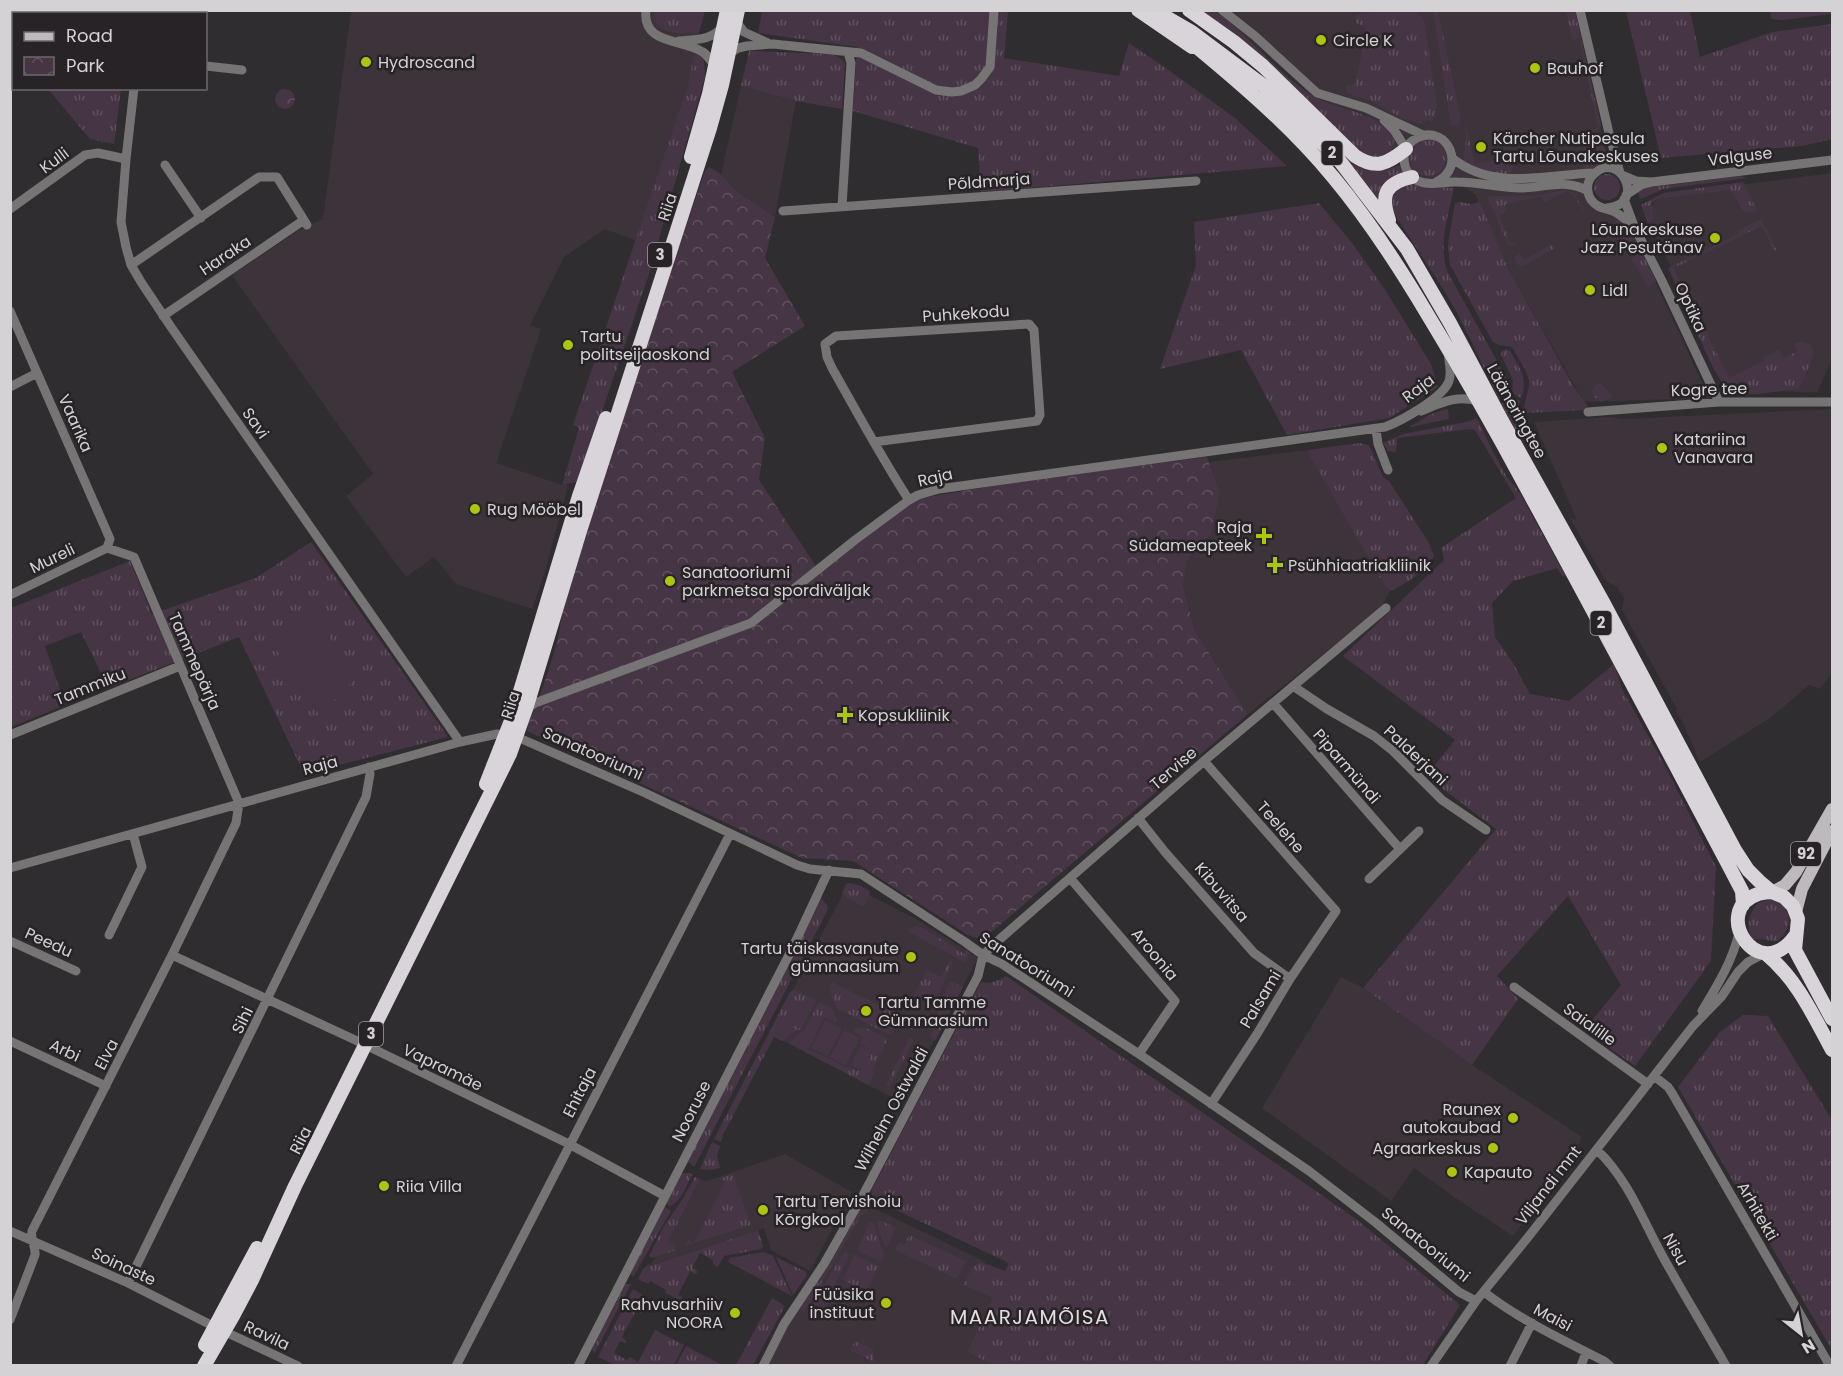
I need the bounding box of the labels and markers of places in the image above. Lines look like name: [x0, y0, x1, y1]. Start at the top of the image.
place label: Circle K: [1333, 29, 1393, 52]
marker: Circle K: [1314, 33, 1328, 47]
place label: Hydroscand: [378, 51, 475, 74]
marker: Hydroscand: [359, 55, 373, 69]
place label: Bauhof: [1547, 57, 1604, 80]
marker: Bauhof: [1528, 61, 1542, 75]
place label: Kärcher Nutipesula Tartu Lõunakeskuses: [1493, 127, 1659, 168]
marker: Kärcher Nutipesula Tartu Lõunakeskuses: [1474, 140, 1488, 154]
place label: Lõunakeskuse Jazz Pesutänav: [1580, 218, 1703, 259]
marker: Lõunakeskuse Jazz Pesutänav: [1708, 231, 1722, 245]
place label: Lidl: [1602, 279, 1628, 302]
marker: Lidl: [1583, 283, 1597, 297]
place label: Tartu politseijaoskond: [580, 325, 710, 366]
marker: Tartu politseijaoskond: [561, 338, 575, 352]
place label: Katariina Vanavara: [1674, 428, 1753, 469]
marker: Katariina Vanavara: [1655, 441, 1669, 455]
place label: Rug Mööbel: [487, 498, 581, 521]
marker: Rug Mööbel: [468, 502, 482, 516]
place label: Raja Südameapteek: [1129, 516, 1253, 557]
marker: Raja Südameapteek: [1257, 529, 1271, 543]
place label: Psühhiaatriakliinik: [1288, 554, 1432, 577]
marker: Psühhiaatriakliinik: [1266, 556, 1284, 574]
place label: Sanatooriumi parkmetsa spordiväljak: [682, 561, 871, 602]
marker: Sanatooriumi parkmetsa spordiväljak: [663, 574, 677, 588]
place label: Kopsukliinik: [858, 704, 950, 727]
marker: Kopsukliinik: [836, 706, 854, 724]
place label: Tartu täiskasvanute gümnaasium: [741, 937, 899, 978]
marker: Tartu täiskasvanute gümnaasium: [904, 950, 918, 964]
place label: Tartu Tamme Gümnaasium: [878, 991, 988, 1032]
marker: Tartu Tamme Gümnaasium: [859, 1004, 873, 1018]
place label: Raunex autokaubad: [1402, 1098, 1501, 1139]
marker: Raunex autokaubad: [1506, 1111, 1520, 1125]
place label: Agraarkeskus: [1372, 1137, 1481, 1160]
marker: Agraarkeskus: [1486, 1141, 1500, 1155]
place label: Kapauto: [1464, 1161, 1532, 1184]
marker: Kapauto: [1445, 1165, 1459, 1179]
place label: Riia Villa: [396, 1175, 462, 1198]
marker: Riia Villa: [377, 1179, 391, 1193]
place label: Tartu Tervishoiu Kõrgkool: [775, 1190, 901, 1231]
marker: Tartu Tervishoiu Kõrgkool: [756, 1203, 770, 1217]
place label: Füüsika instituut: [810, 1283, 874, 1324]
place label: Rahvusarhiiv NOORA: [621, 1293, 723, 1334]
marker: Füüsika instituut: [879, 1296, 893, 1310]
marker: Rahvusarhiiv NOORA: [728, 1306, 742, 1320]

